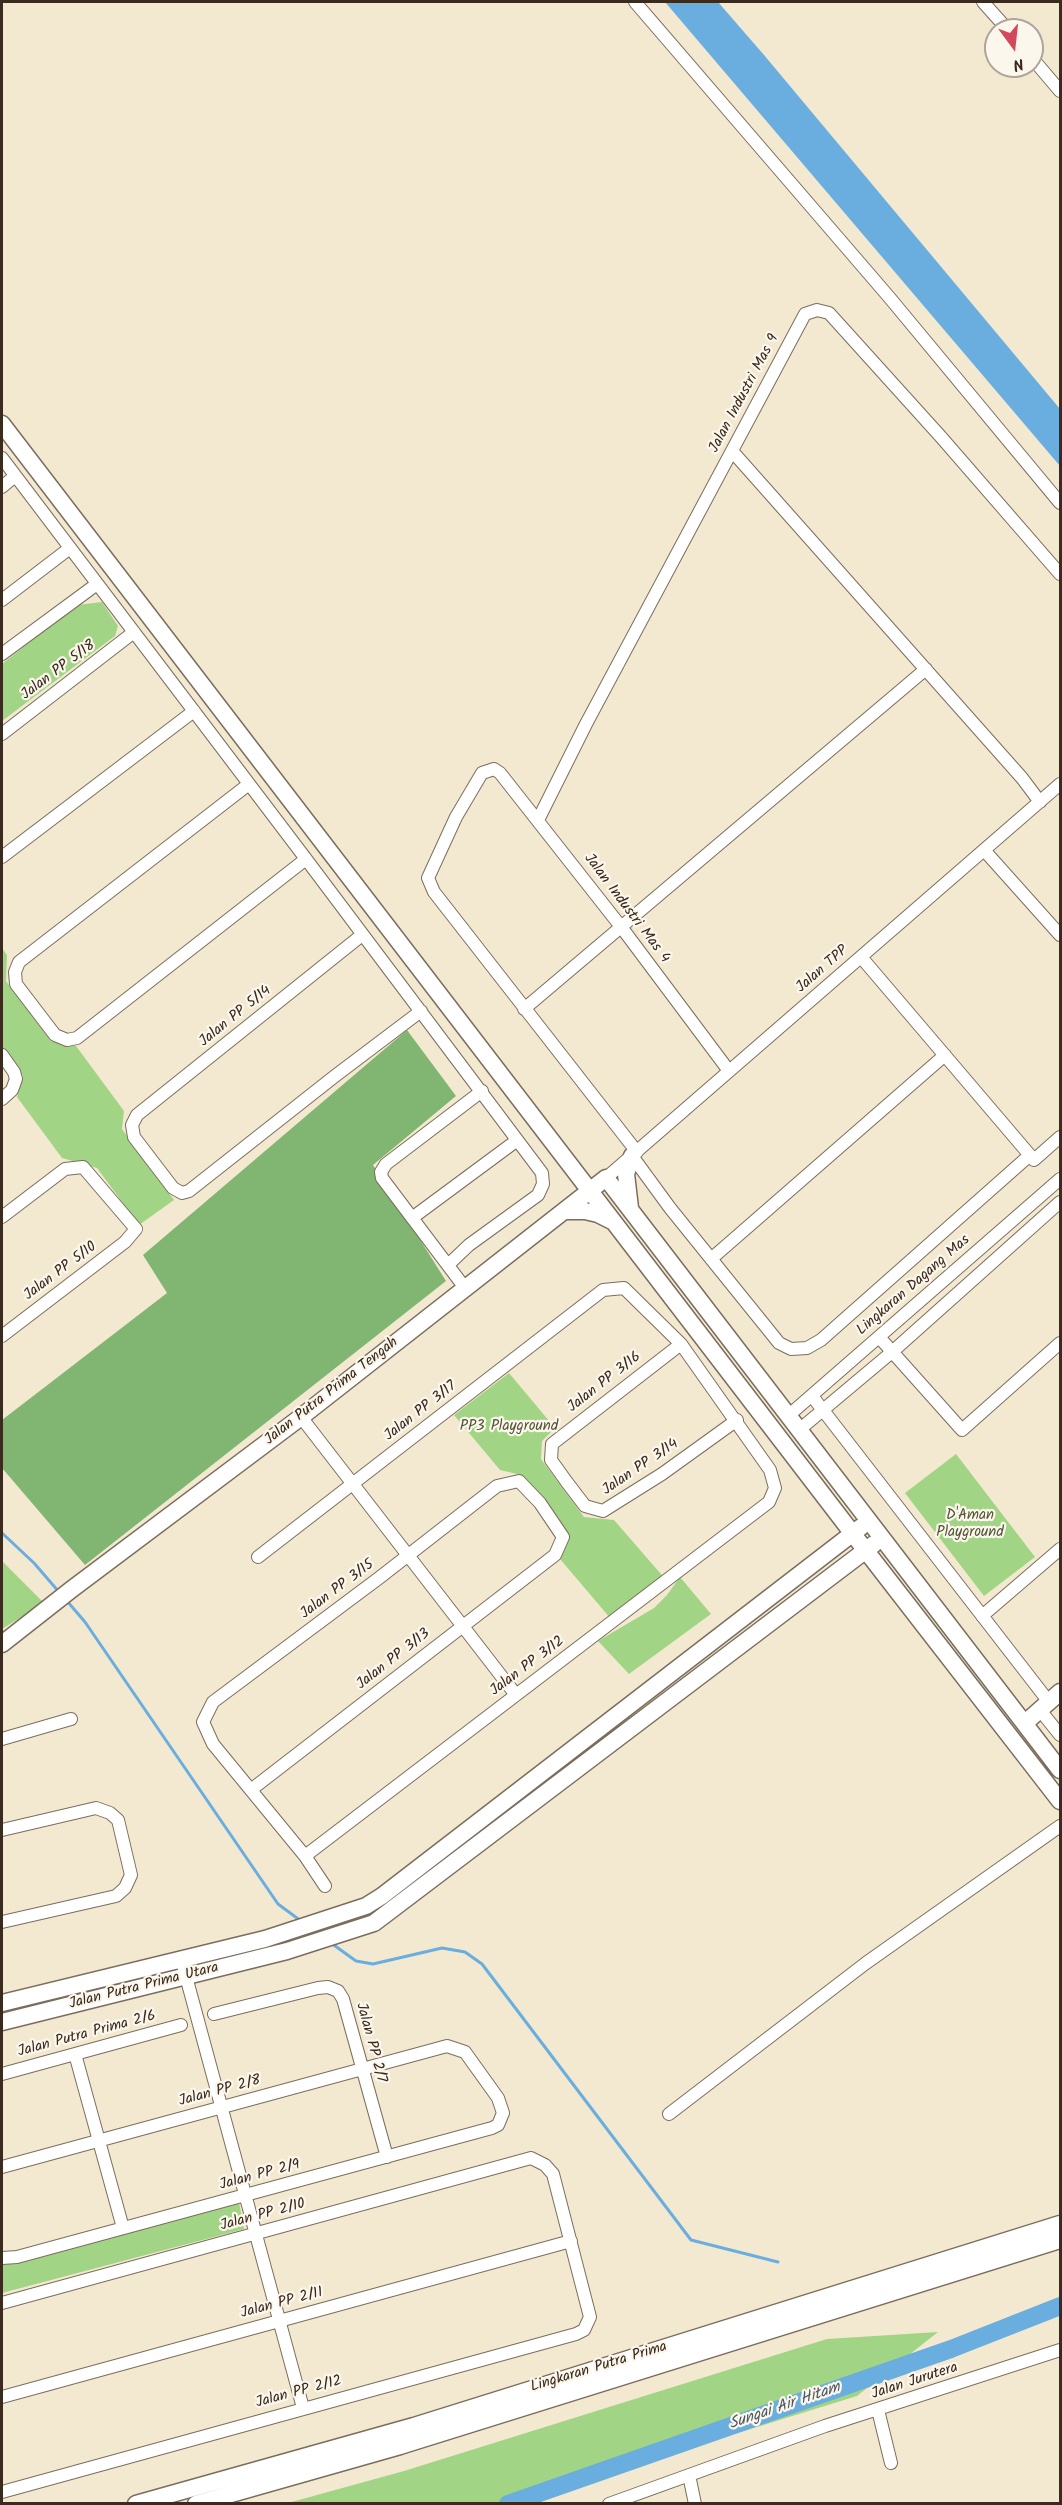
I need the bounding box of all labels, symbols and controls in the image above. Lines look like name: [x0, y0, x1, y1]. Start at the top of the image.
north arrow: [984, 18, 1044, 78]
text: N: [1010, 51, 1026, 77]
street label: Jalan Industri Mas 9: [706, 332, 784, 456]
street label: Jalan PP 5/18: [18, 637, 100, 705]
street label: Jalan Industri Mas 4: [579, 851, 673, 967]
street label: Jalan TPP: [793, 943, 853, 997]
street label: Jalan PP 5/14: [196, 982, 276, 1052]
street label: Lingkaran Dagang Mas: [854, 1232, 974, 1340]
street label: Jalan PP 5/10: [21, 1239, 101, 1305]
street label: Jalan Putra Prima Tengah: [262, 1334, 402, 1450]
street label: Jalan PP 3/16: [565, 1349, 645, 1417]
street label: Jalan PP 3/17: [381, 1378, 461, 1446]
park label: PP3 Playground: [460, 1418, 558, 1436]
street label: Jalan PP 3/14: [600, 1436, 682, 1500]
park label: D'Aman Playground: [936, 1507, 1004, 1542]
street label: Jalan PP 3/15: [298, 1556, 378, 1624]
street label: Jalan PP 3/13: [354, 1626, 434, 1694]
street label: Jalan PP 3/12: [487, 1633, 569, 1701]
street label: Jalan Putra Prima Utara: [67, 1960, 221, 2014]
street label: Jalan PP 2/7: [351, 2001, 389, 2085]
street label: Jalan Putra Prima 2/6: [16, 2008, 158, 2062]
street label: Jalan PP 2/8: [177, 2072, 263, 2112]
street label: Jalan PP 2/9: [218, 2157, 302, 2195]
street label: Jalan PP 2/10: [219, 2196, 307, 2236]
street label: Jalan PP 2/11: [239, 2284, 325, 2324]
street label: Lingkaran Putra Prima: [529, 2339, 669, 2397]
street label: Jalan Jurutera: [870, 2360, 960, 2404]
street label: Jalan PP 2/12: [254, 2373, 344, 2413]
water label: Sungai Air Hitam: [727, 2379, 843, 2435]

